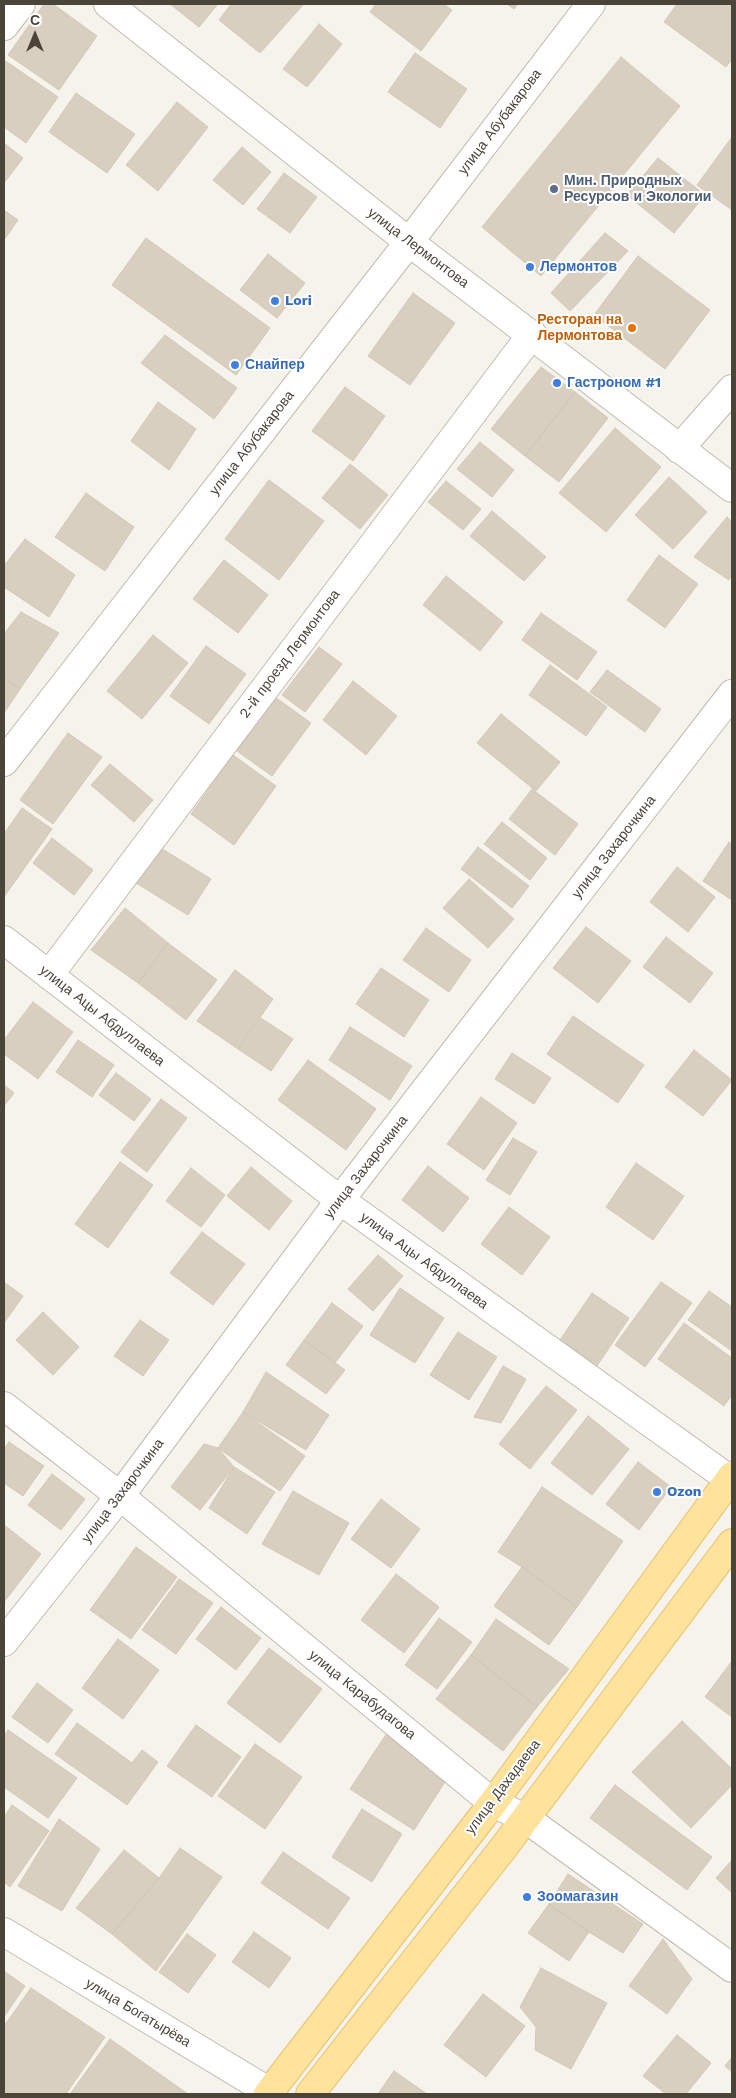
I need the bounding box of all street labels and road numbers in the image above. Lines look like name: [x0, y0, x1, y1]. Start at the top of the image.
street label: улица Абубакарова: [455, 66, 545, 178]
street label: улица Лермонтова: [364, 204, 472, 292]
street label: улица Абубакарова: [206, 387, 298, 499]
street label: 2-й проезд Лермонтова: [236, 587, 344, 721]
street label: улица Захарочкина: [569, 792, 659, 902]
street label: улица Ацы Абдуллаева: [36, 962, 168, 1070]
street label: улица Захарочкина: [321, 1112, 411, 1222]
street label: улица Ацы Абдуллаева: [357, 1209, 491, 1313]
street label: улица Захарочкина: [78, 1436, 168, 1546]
street label: улица Карабудагова: [305, 1647, 419, 1743]
street label: улица Дахадаева: [462, 1736, 544, 1838]
street label: улица Богатырёва: [82, 1975, 194, 2051]

